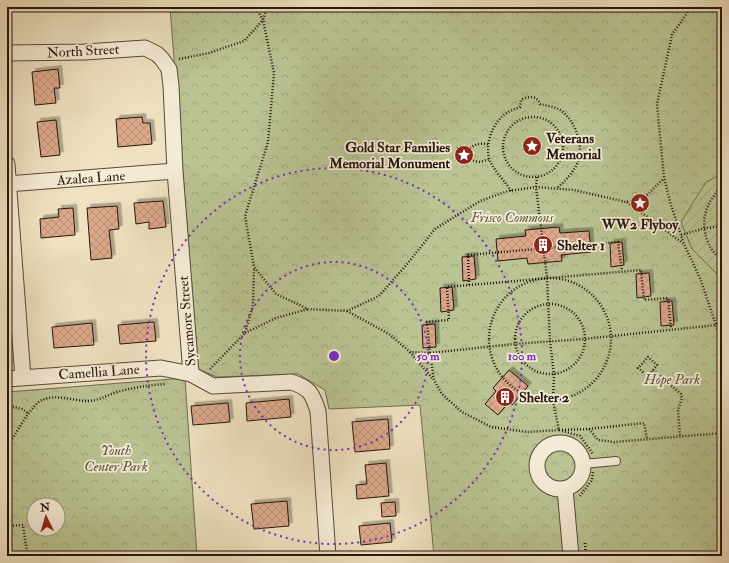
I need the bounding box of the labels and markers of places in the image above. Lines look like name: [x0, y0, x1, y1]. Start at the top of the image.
place label: Veterans Memorial: [545, 130, 601, 163]
place icon: Veterans Memorial: [521, 135, 543, 157]
place label: Gold Star Families Memorial Monument: [328, 139, 450, 172]
place icon: Gold Star Families Memorial Monument: [453, 144, 475, 166]
place icon: WW2 Flyboy: [629, 192, 651, 214]
place label: WW2 Flyboy: [601, 216, 679, 234]
building icon: Shelter 1: [532, 234, 554, 256]
place label: Shelter 1: [557, 237, 605, 254]
centre of rings: [327, 349, 341, 363]
building icon: Shelter 2: [494, 386, 516, 408]
place label: Shelter 2: [519, 389, 569, 406]

